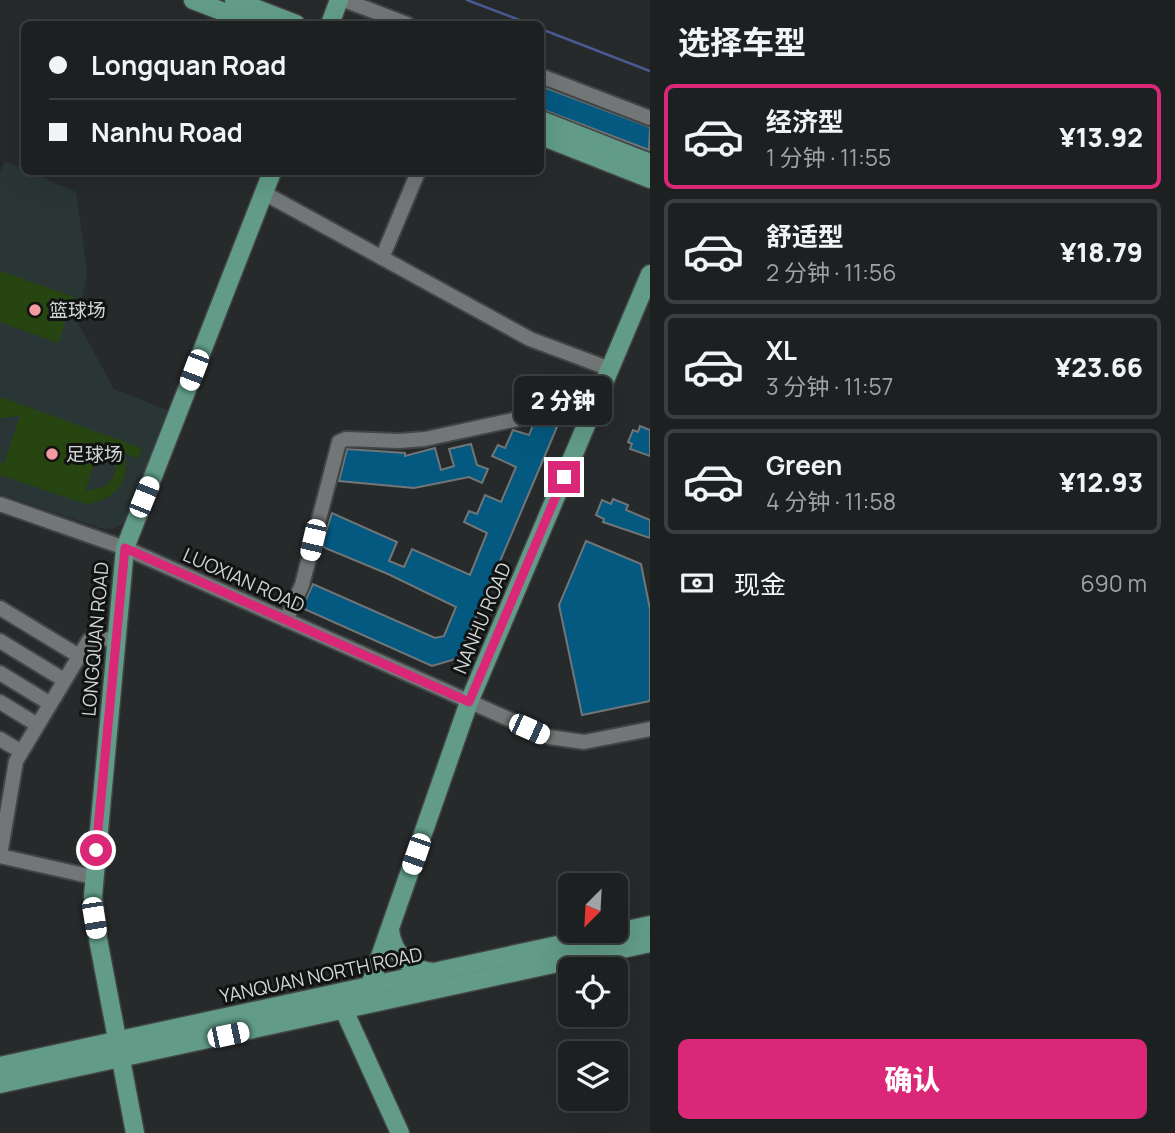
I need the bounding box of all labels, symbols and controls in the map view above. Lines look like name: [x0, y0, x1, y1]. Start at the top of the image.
text: 选择车型: [678, 20, 806, 64]
text: Longquan Road: [91, 47, 286, 83]
text: 经济型: [766, 103, 844, 139]
icon: car: [682, 105, 745, 168]
text: Nanhu Road: [91, 114, 243, 150]
text: ¥13.92: [1059, 119, 1143, 155]
text: 1 分钟 · 11:55: [766, 141, 891, 173]
text: 舒适型: [766, 218, 844, 254]
icon: car: [682, 220, 745, 283]
text: ¥18.79: [1060, 234, 1143, 270]
text: 2 分钟 · 11:56: [766, 256, 897, 288]
place label: 篮球场: [49, 297, 106, 323]
marker: 篮球场: [27, 302, 43, 318]
text: XL: [766, 332, 797, 368]
icon: car: [682, 335, 745, 398]
car: [177, 347, 212, 393]
text: ¥23.66: [1055, 349, 1143, 385]
text: 3 分钟 · 11:57: [766, 370, 893, 402]
callout: 2 分钟: [515, 376, 613, 424]
text: 2 分钟: [531, 384, 595, 416]
place label: 足球场: [66, 441, 123, 467]
marker: 足球场: [44, 446, 60, 462]
text: Green: [766, 447, 842, 483]
icon: car: [682, 450, 745, 513]
route end: [548, 461, 580, 493]
text: ¥12.93: [1059, 464, 1143, 500]
car: [127, 474, 162, 520]
text: 4 分钟 · 11:58: [766, 485, 896, 517]
car: [299, 517, 328, 563]
street label: LUOXIAN ROAD: [179, 542, 309, 618]
street label: NANHU ROAD: [447, 558, 517, 678]
street label: LONGQUAN ROAD: [75, 561, 115, 717]
icon: cash: [678, 564, 716, 602]
text: 现金: [734, 566, 786, 602]
text: 690 m: [1081, 567, 1147, 599]
car: [506, 711, 553, 747]
car: [400, 831, 433, 877]
route start: [80, 834, 112, 866]
north arrow: [558, 873, 628, 943]
map controls: [558, 873, 628, 1111]
car: [81, 896, 108, 940]
street label: YANQUAN NORTH ROAD: [217, 941, 425, 1009]
button: locate: [558, 957, 628, 1027]
car: [206, 1020, 251, 1050]
button: 确认: [678, 1039, 1147, 1119]
button: layers: [558, 1041, 628, 1111]

